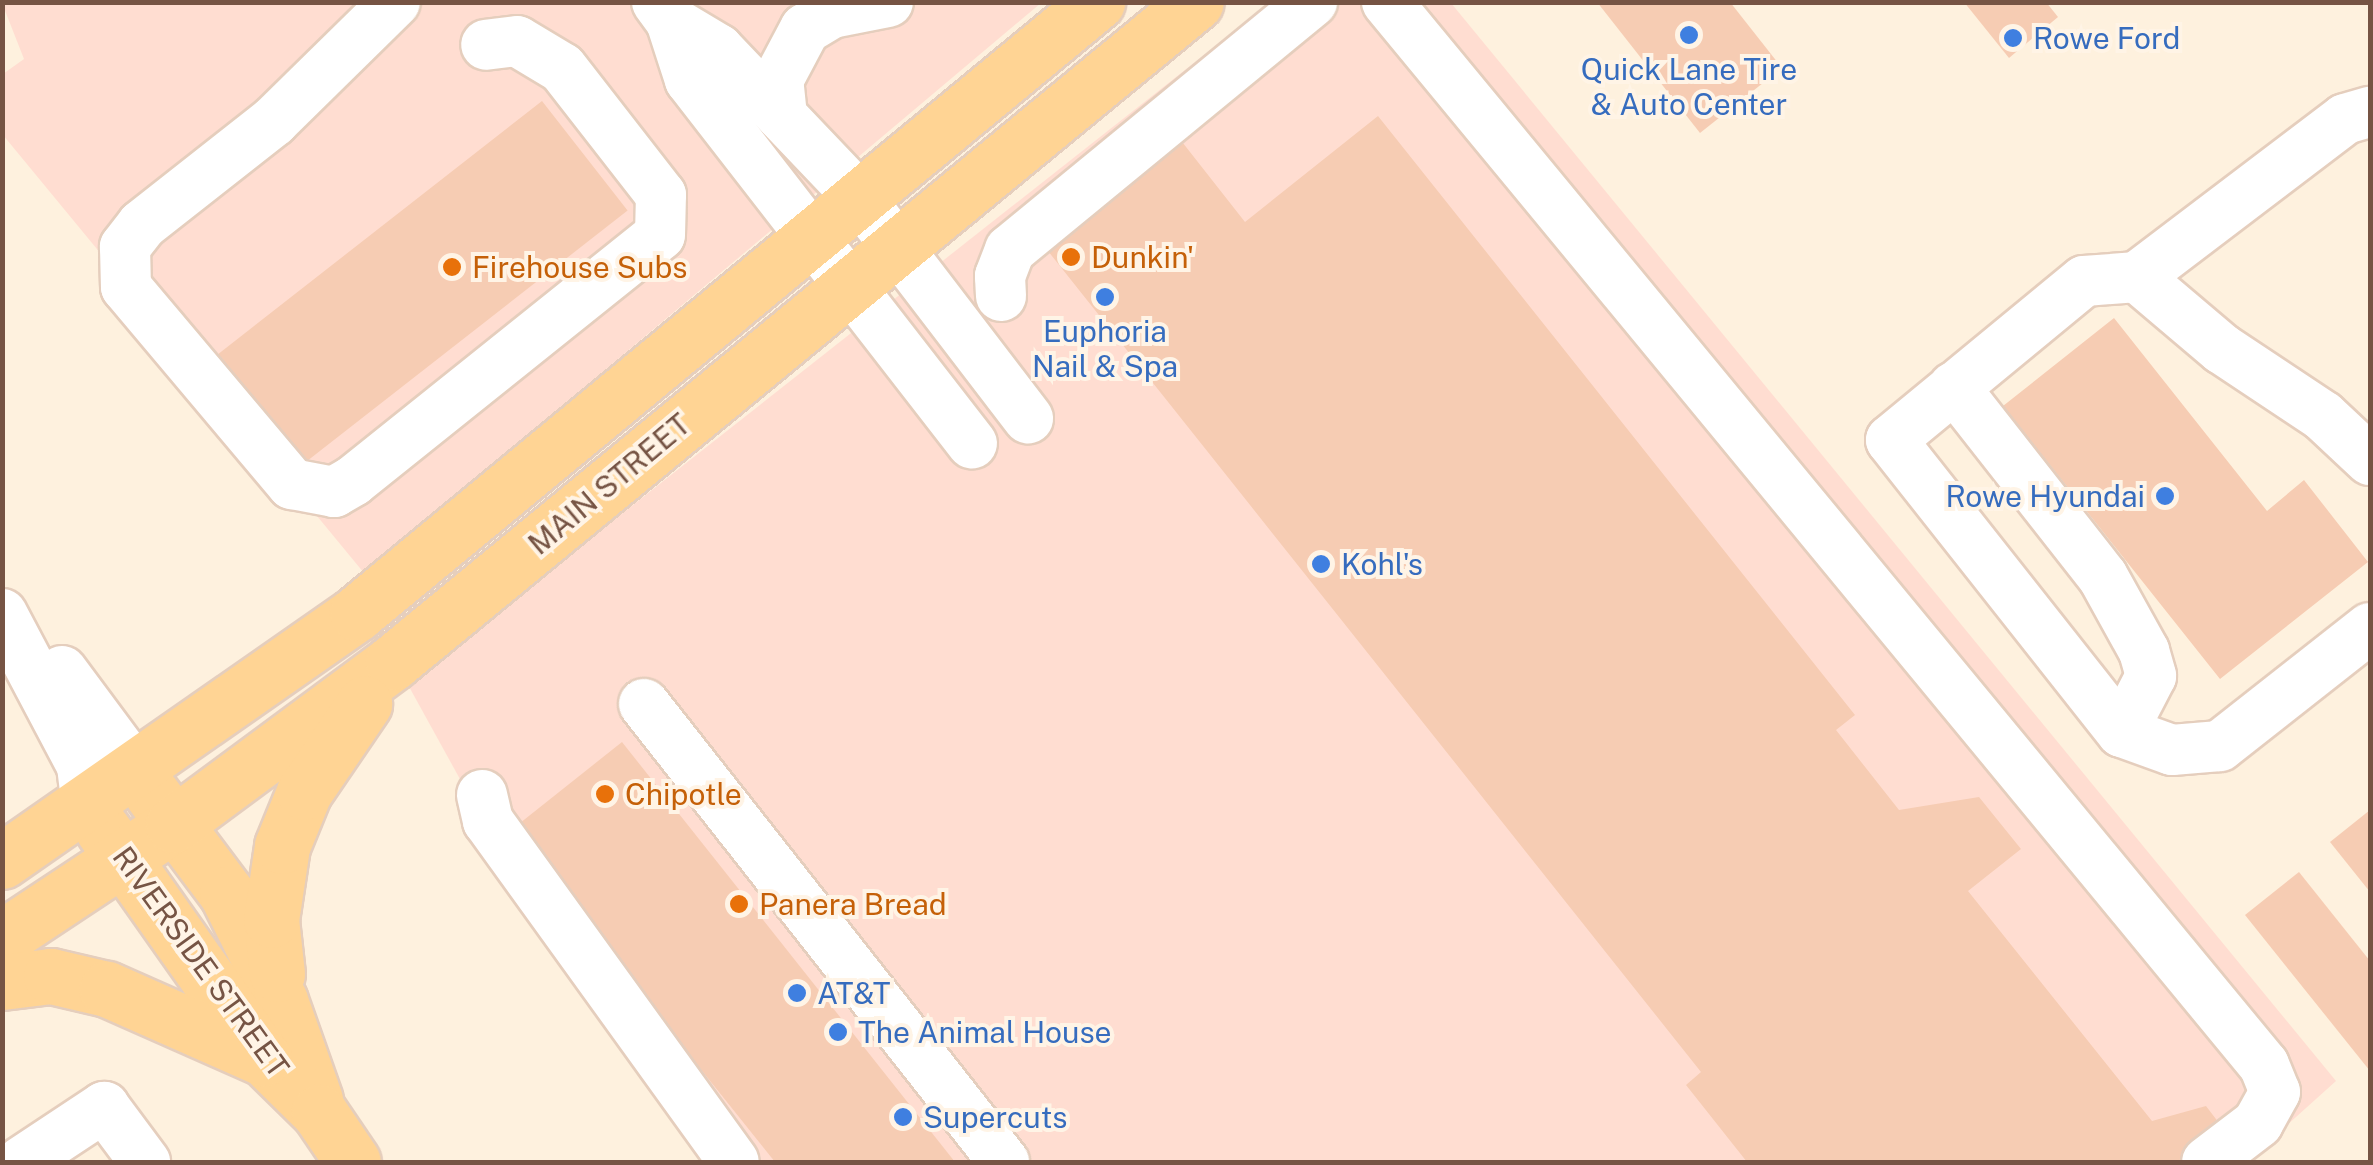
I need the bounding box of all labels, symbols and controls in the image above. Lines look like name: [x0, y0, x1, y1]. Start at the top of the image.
place label: Rowe Ford: [2033, 20, 2181, 56]
marker: Quick Lane Tire & Auto Center: [1678, 24, 1700, 46]
marker: Rowe Ford: [2002, 27, 2024, 49]
place label: Quick Lane Tire & Auto Center: [1581, 51, 1797, 122]
place label: Dunkin': [1091, 239, 1194, 275]
marker: Dunkin': [1060, 246, 1082, 268]
place label: Firehouse Subs: [472, 249, 688, 285]
marker: Firehouse Subs: [441, 256, 463, 278]
marker: Euphoria Nail & Spa: [1094, 286, 1116, 308]
place label: Euphoria Nail & Spa: [1032, 313, 1178, 384]
street label: MAIN STREET: [521, 406, 697, 562]
place label: Rowe Hyundai: [1945, 478, 2145, 514]
marker: Rowe Hyundai: [2154, 485, 2176, 507]
place label: Kohl's: [1341, 546, 1423, 582]
marker: Kohl's: [1310, 553, 1332, 575]
place label: Chipotle: [625, 776, 742, 812]
marker: Chipotle: [594, 783, 616, 805]
street label: RIVERSIDE STREET: [105, 840, 297, 1084]
place label: Panera Bread: [759, 886, 947, 922]
marker: Panera Bread: [728, 893, 750, 915]
place label: AT&T: [817, 975, 891, 1011]
marker: AT&T: [786, 982, 808, 1004]
place label: The Animal House: [858, 1014, 1112, 1050]
marker: The Animal House: [827, 1021, 849, 1043]
place label: Supercuts: [923, 1099, 1068, 1135]
marker: Supercuts: [892, 1106, 914, 1128]

